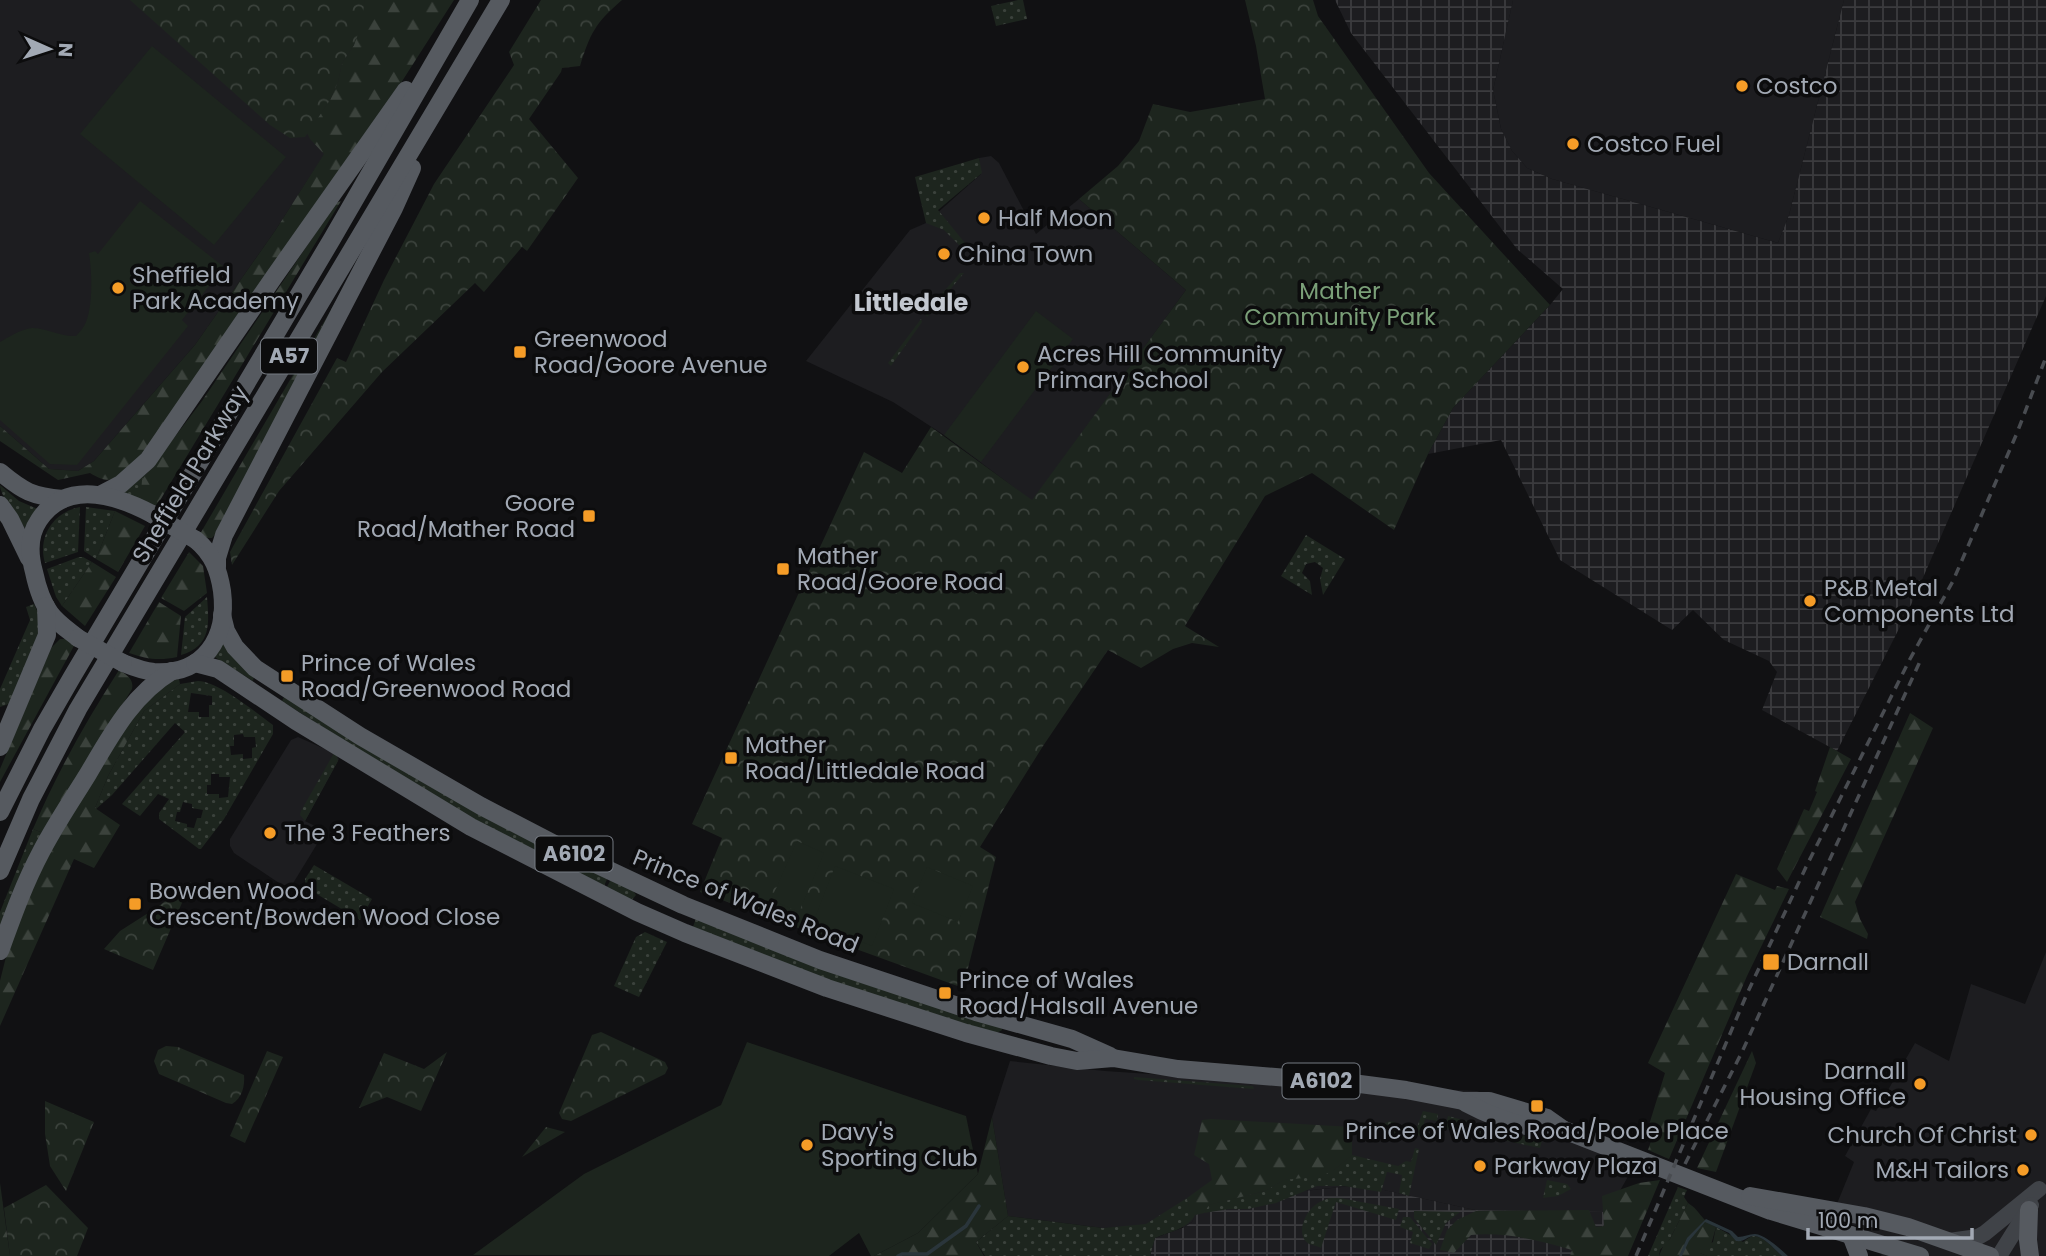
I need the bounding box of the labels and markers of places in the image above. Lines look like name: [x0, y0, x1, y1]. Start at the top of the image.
place label: Costco: [1756, 70, 1838, 102]
marker: Costco: [1734, 78, 1750, 94]
place label: Costco Fuel: [1587, 128, 1721, 160]
marker: Costco Fuel: [1565, 136, 1581, 152]
place label: Half Moon: [998, 202, 1113, 234]
marker: Half Moon: [976, 210, 992, 226]
place label: China Town: [958, 238, 1093, 270]
marker: China Town: [936, 246, 952, 262]
place label: Sheffield Park Academy: [132, 259, 299, 317]
marker: Sheffield Park Academy: [110, 280, 126, 296]
place label: Greenwood Road/Goore Avenue: [534, 323, 767, 381]
place label: Acres Hill Community Primary School: [1037, 338, 1283, 396]
marker: Greenwood Road/Goore Avenue: [512, 344, 528, 360]
marker: Acres Hill Community Primary School: [1015, 359, 1031, 375]
place label: Goore Road/Mather Road: [357, 487, 575, 545]
marker: Goore Road/Mather Road: [581, 508, 597, 524]
place label: Mather Road/Goore Road: [797, 540, 1004, 598]
marker: Mather Road/Goore Road: [775, 561, 791, 577]
place label: P&B Metal Components Ltd: [1824, 572, 2015, 630]
marker: P&B Metal Components Ltd: [1802, 593, 1818, 609]
place label: Prince of Wales Road/Greenwood Road: [301, 647, 571, 705]
marker: Prince of Wales Road/Greenwood Road: [279, 668, 295, 684]
place label: Mather Road/Littledale Road: [745, 729, 985, 787]
marker: Mather Road/Littledale Road: [723, 750, 739, 766]
place label: The 3 Feathers: [284, 817, 451, 849]
marker: The 3 Feathers: [262, 825, 278, 841]
place label: Bowden Wood Crescent/Bowden Wood Close: [149, 875, 500, 933]
marker: Bowden Wood Crescent/Bowden Wood Close: [127, 896, 143, 912]
place label: Darnall: [1787, 946, 1869, 978]
marker: Darnall: [1761, 952, 1781, 972]
place label: Prince of Wales Road/Halsall Avenue: [959, 964, 1198, 1022]
marker: Prince of Wales Road/Halsall Avenue: [937, 985, 953, 1001]
place label: Darnall Housing Office: [1739, 1055, 1906, 1113]
marker: Darnall Housing Office: [1912, 1076, 1928, 1092]
marker: Prince of Wales Road/Poole Place: [1529, 1098, 1545, 1114]
place label: Prince of Wales Road/Poole Place: [1345, 1115, 1729, 1147]
place label: Davy's Sporting Club: [821, 1116, 977, 1174]
place label: Church Of Christ: [1828, 1119, 2017, 1151]
marker: Church Of Christ: [2023, 1127, 2039, 1143]
marker: Davy's Sporting Club: [799, 1137, 815, 1153]
place label: Parkway Plaza: [1494, 1150, 1657, 1182]
place label: M&H Tailors: [1876, 1154, 2009, 1186]
marker: Parkway Plaza: [1472, 1158, 1488, 1174]
marker: M&H Tailors: [2015, 1162, 2031, 1178]

